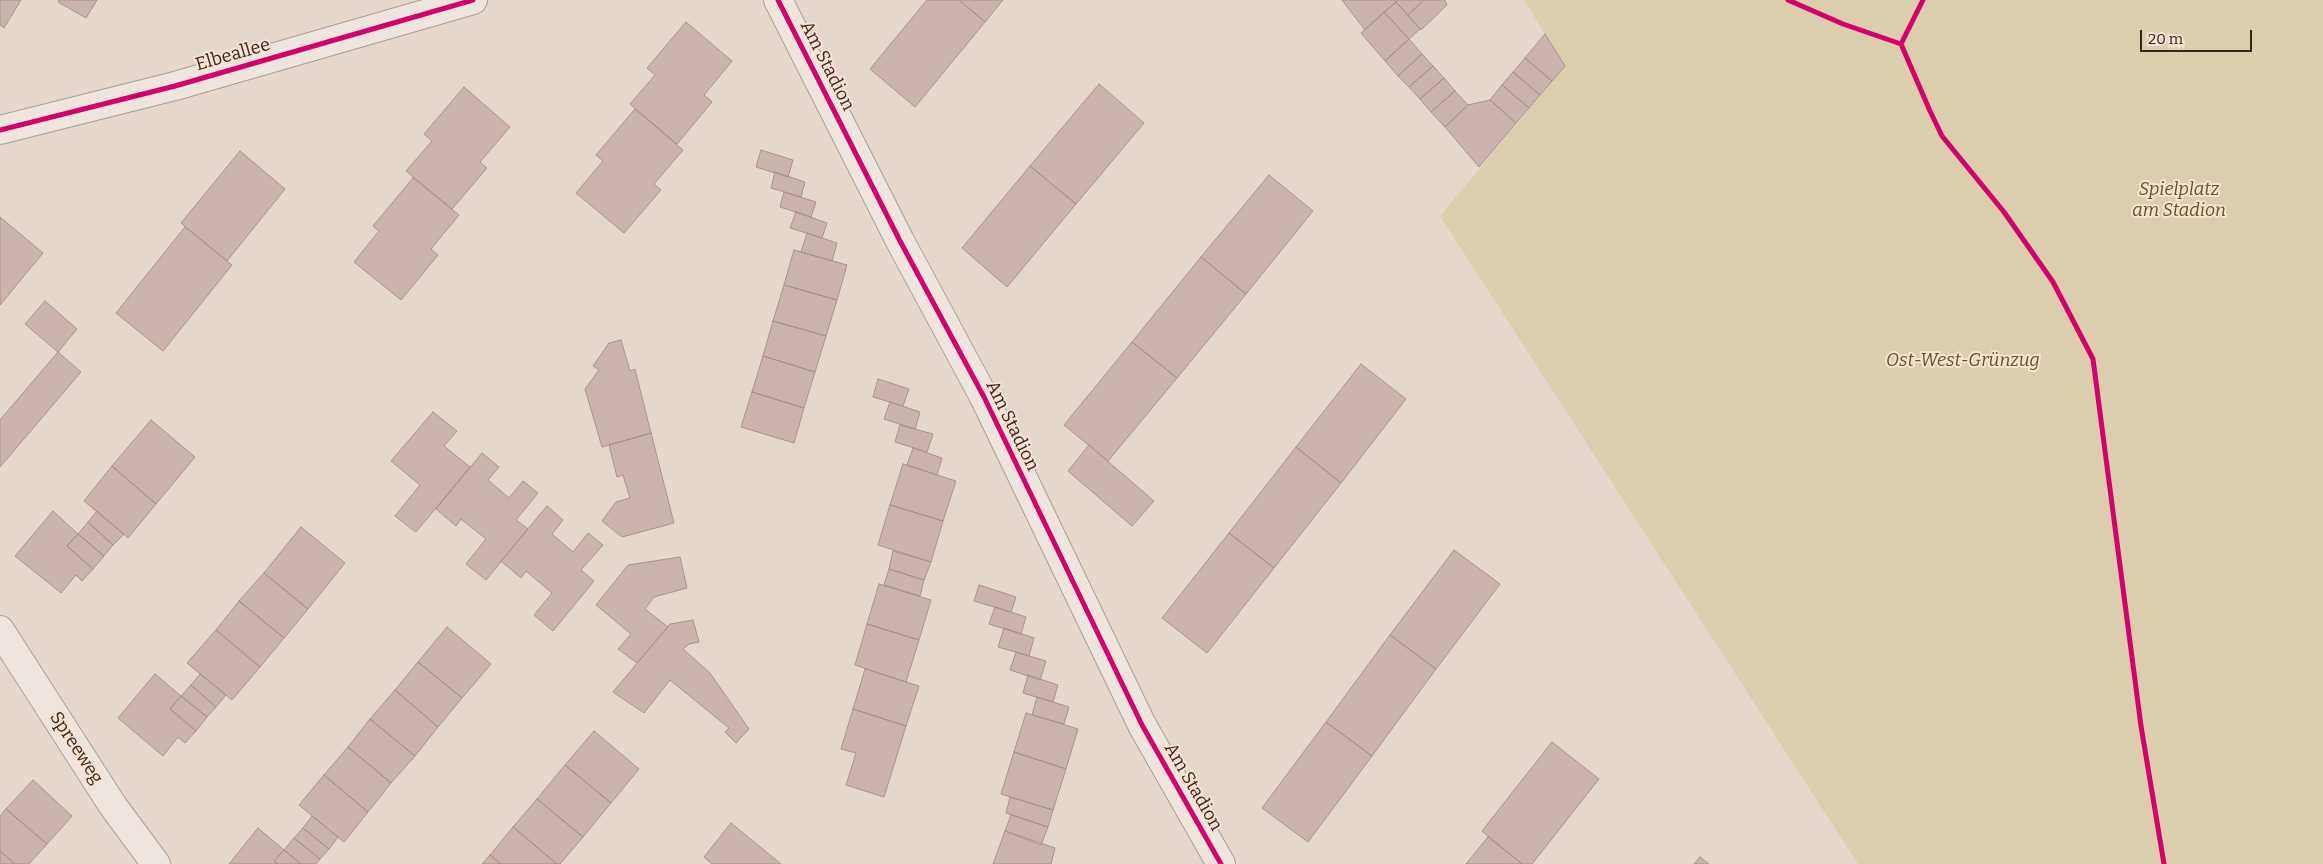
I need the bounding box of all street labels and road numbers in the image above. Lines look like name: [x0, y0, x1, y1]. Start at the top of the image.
street label: Am Stadion: [795, 18, 859, 114]
street label: Elbeallee: [193, 34, 273, 76]
street label: Am Stadion: [981, 377, 1043, 475]
street label: Spreeweg: [45, 708, 107, 788]
street label: Am Stadion: [1159, 739, 1227, 835]

